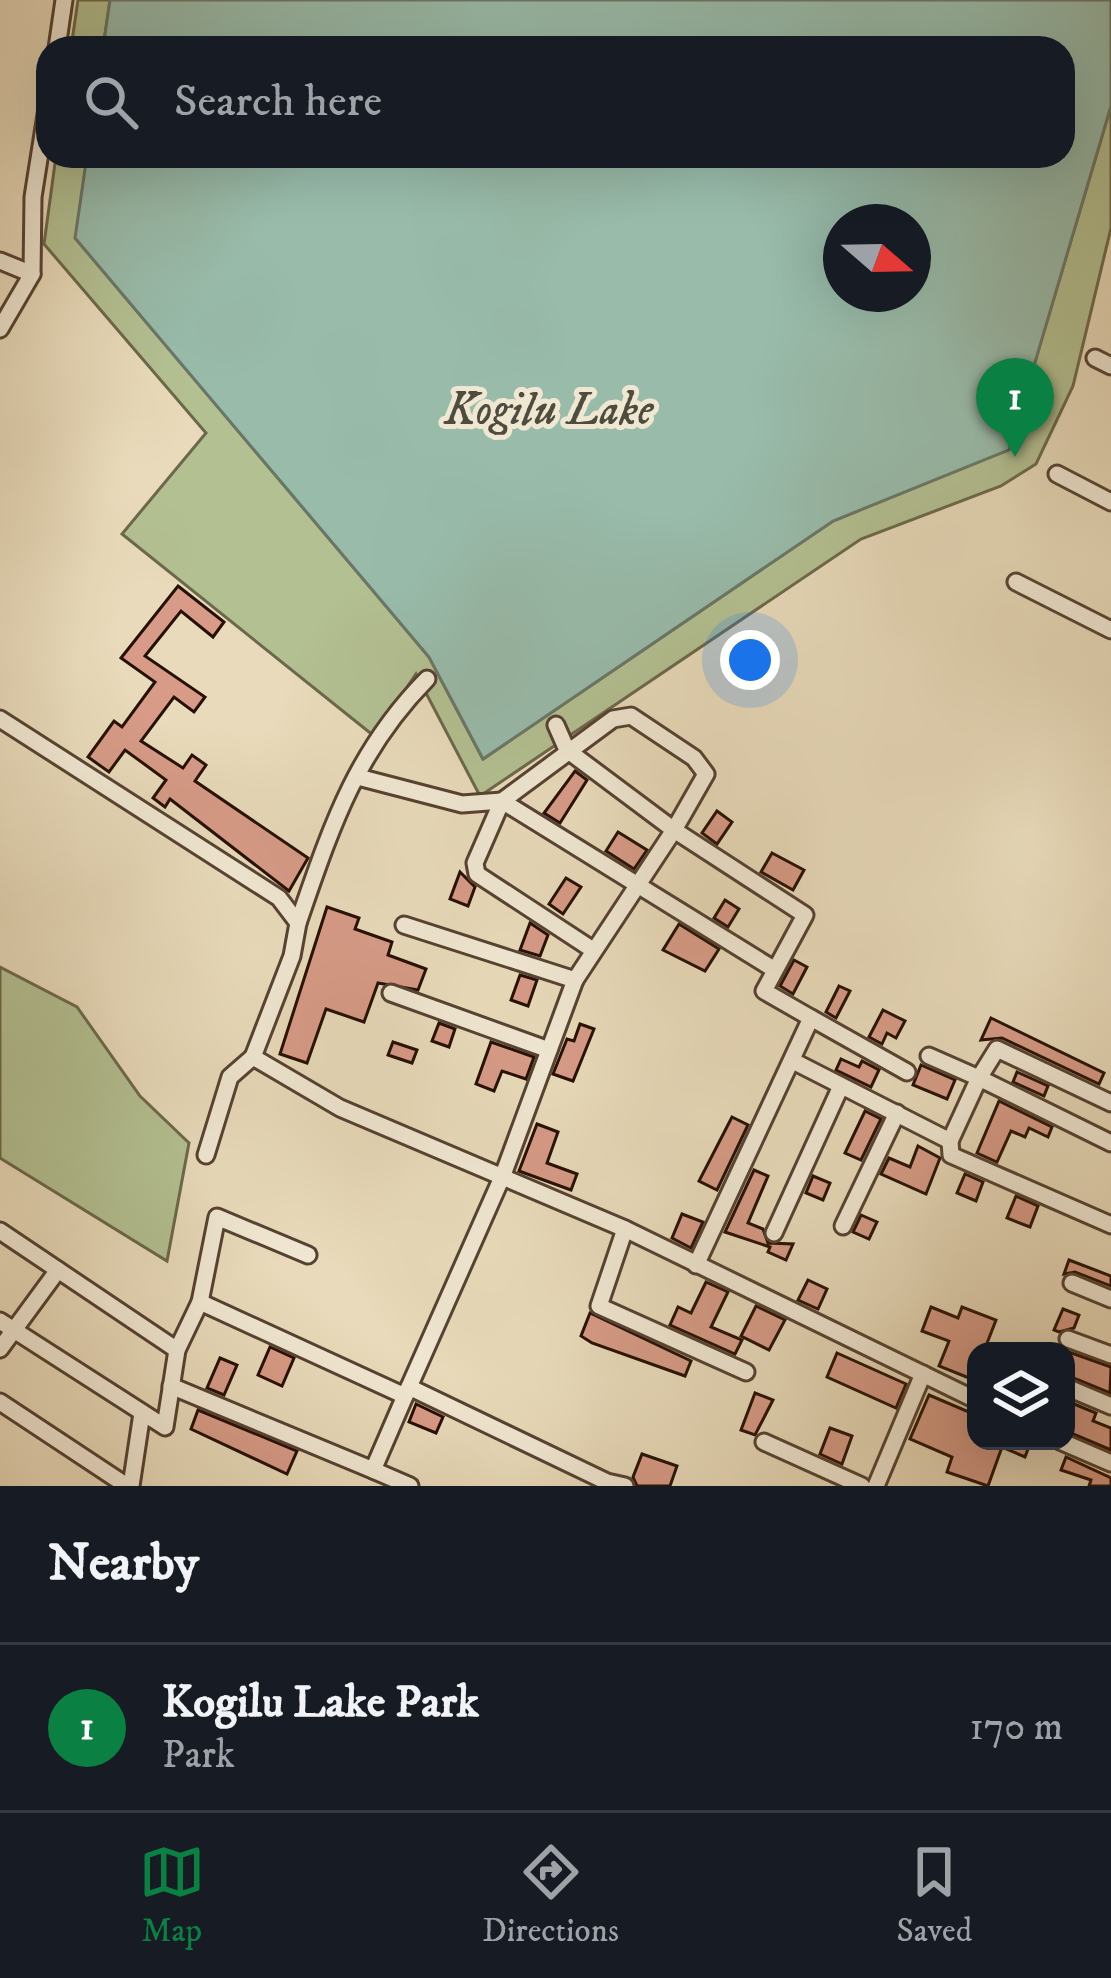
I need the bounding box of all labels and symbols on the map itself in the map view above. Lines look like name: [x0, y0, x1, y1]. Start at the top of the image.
north arrow: [823, 204, 931, 312]
pin: 1: [976, 358, 1054, 457]
water label: Kogilu Lake: [443, 383, 655, 439]
your location: [720, 630, 780, 690]

